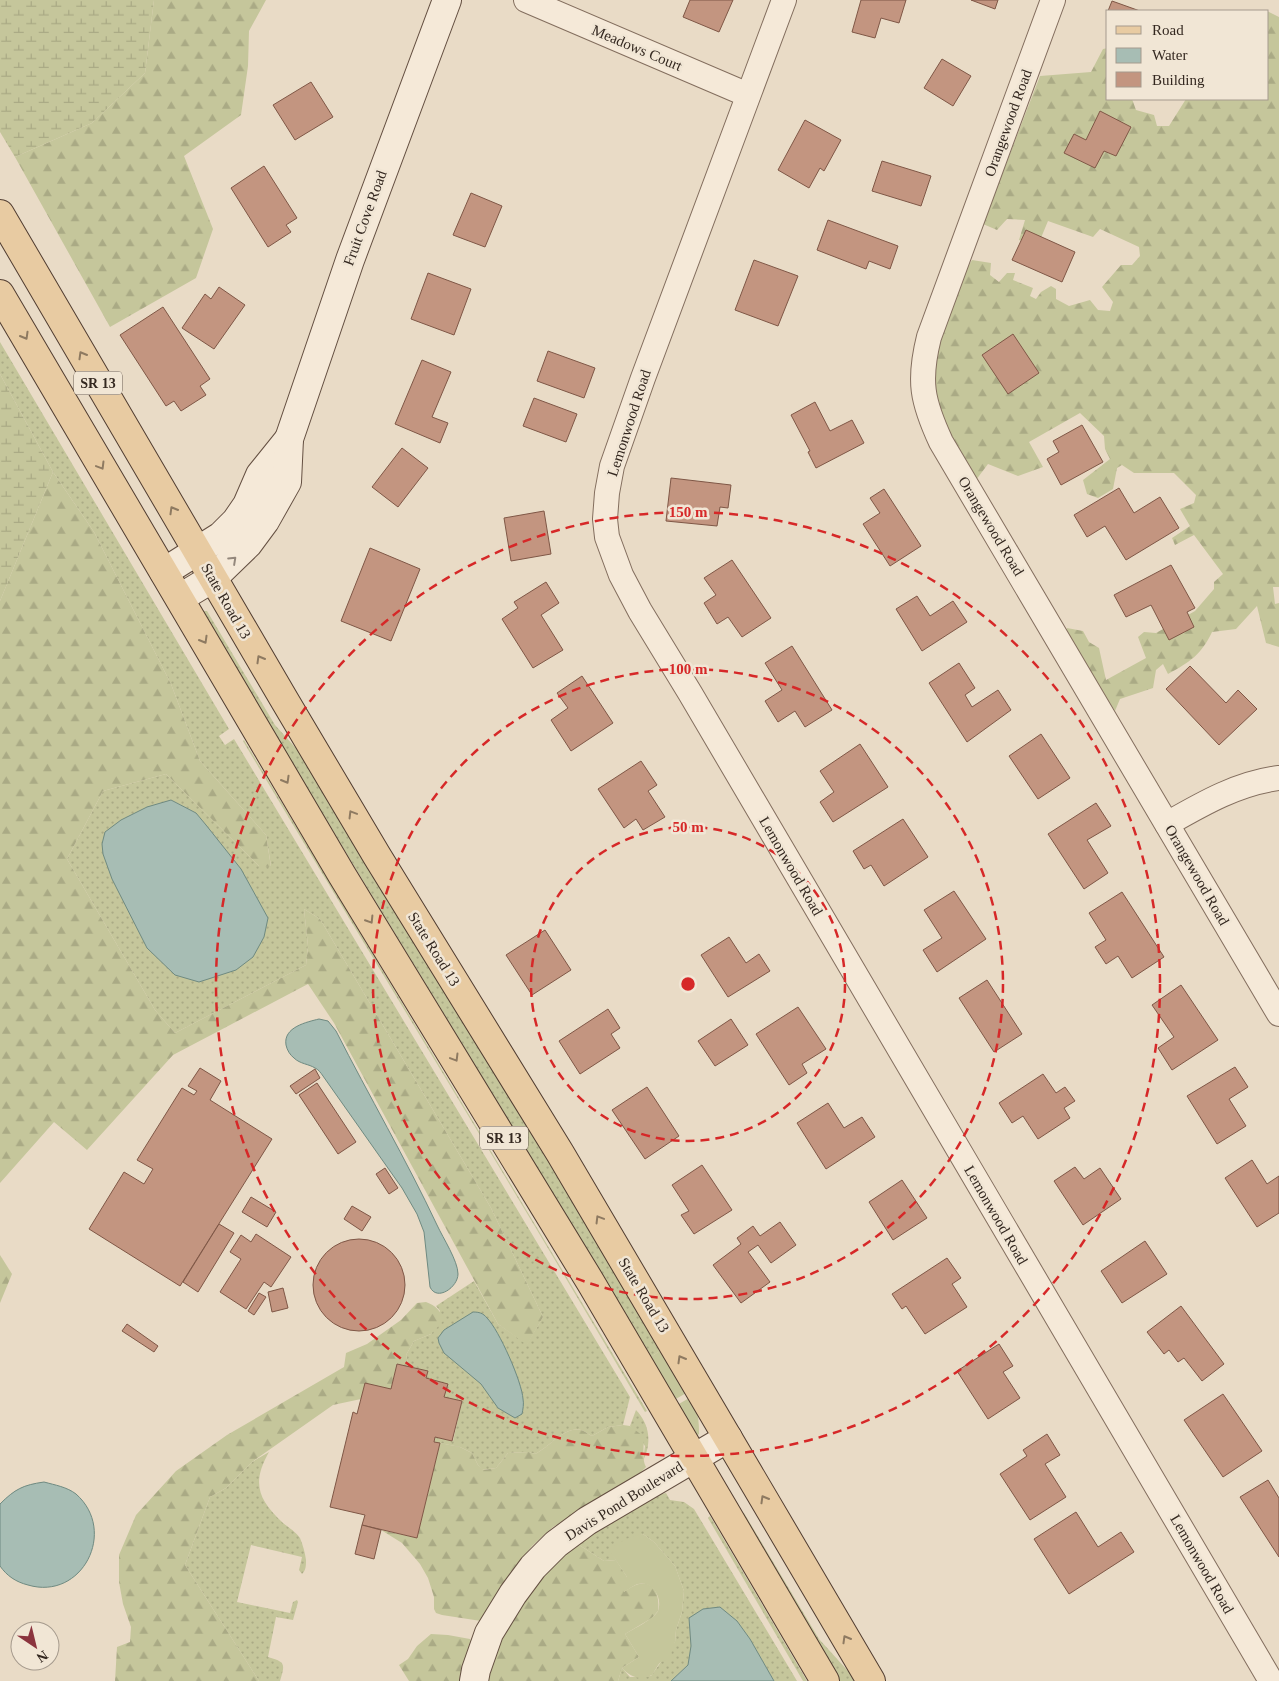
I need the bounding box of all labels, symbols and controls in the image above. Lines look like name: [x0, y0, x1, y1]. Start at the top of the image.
legend: [1106, 10, 1269, 100]
street label: Meadows Court: [590, 22, 685, 74]
text: Road: [1152, 22, 1184, 38]
text: Water: [1152, 47, 1187, 63]
street label: Orangewood Road: [981, 67, 1035, 179]
text: Building: [1152, 72, 1205, 88]
street label: Fruit Cove Road: [340, 168, 390, 268]
one-way arrow: [18, 330, 28, 339]
one-way arrow: [78, 351, 88, 360]
street label: Lemonwood Road: [604, 367, 654, 478]
road number: SR 13: [74, 372, 122, 394]
one-way arrow: [95, 461, 105, 470]
street label: Orangewood Road: [955, 473, 1027, 579]
text: 150 m: [669, 504, 708, 520]
one-way arrow: [169, 506, 179, 515]
one-way arrow: [228, 557, 237, 566]
street label: State Road 13: [198, 561, 254, 641]
one-way arrow: [198, 635, 208, 644]
one-way arrow: [256, 656, 266, 665]
text: 100 m: [669, 661, 708, 677]
one-way arrow: [280, 775, 290, 784]
one-way arrow: [348, 811, 358, 820]
street label: Lemonwood Road: [756, 814, 826, 919]
text: 50 m: [672, 819, 704, 835]
street label: Orangewood Road: [1162, 822, 1232, 928]
street label: State Road 13: [405, 909, 463, 989]
one-way arrow: [363, 914, 373, 923]
centre of rings: [679, 975, 697, 993]
one-way arrow: [449, 1052, 458, 1062]
road number: SR 13: [480, 1126, 528, 1150]
street label: Lemonwood Road: [961, 1163, 1031, 1268]
one-way arrow: [595, 1215, 605, 1224]
street label: State Road 13: [615, 1255, 673, 1335]
one-way arrow: [678, 1355, 688, 1364]
street label: Davis Pond Boulevard: [562, 1458, 686, 1544]
one-way arrow: [760, 1495, 770, 1504]
street label: Lemonwood Road: [1167, 1512, 1237, 1617]
north arrow: [10, 1621, 60, 1671]
one-way arrow: [843, 1635, 853, 1644]
text: N: [34, 1647, 51, 1665]

